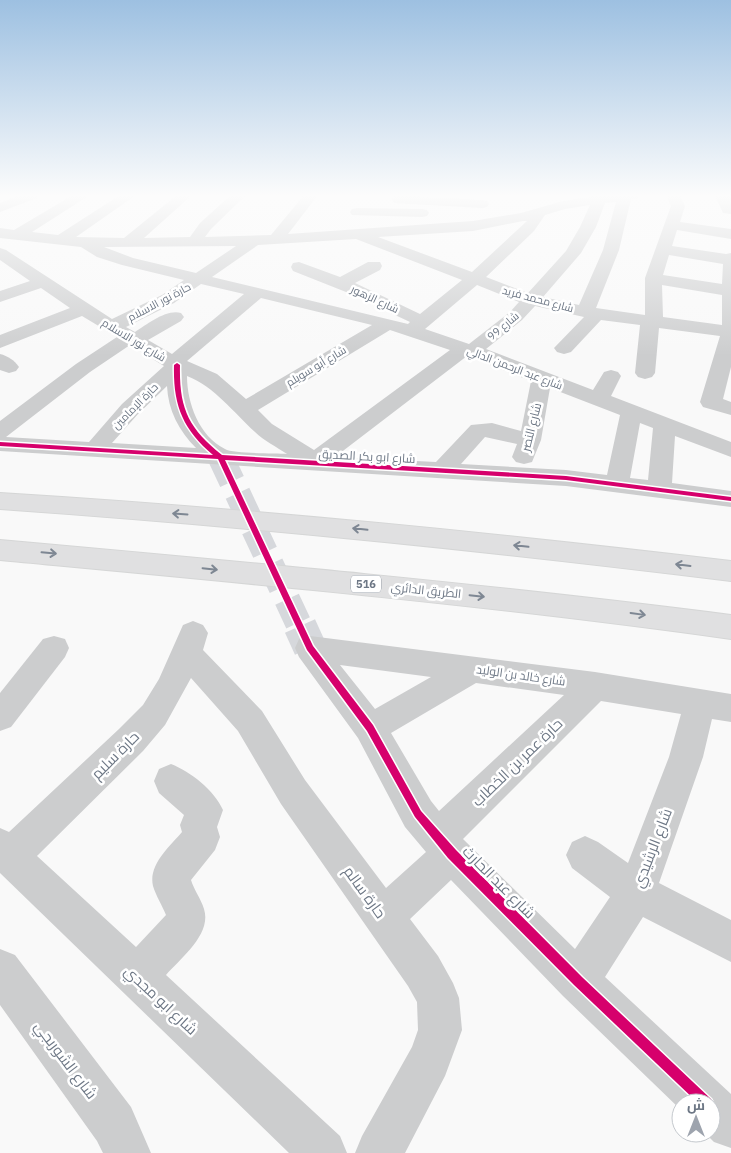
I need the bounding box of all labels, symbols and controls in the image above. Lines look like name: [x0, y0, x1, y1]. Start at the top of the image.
street label: حارة نور الاسلام: [125, 280, 193, 325]
street label: شارع الزهور: [348, 281, 401, 317]
street label: شارع محمد فريد: [501, 283, 575, 316]
street label: شارع 99: [484, 309, 522, 344]
street label: شارع نور الاسلام: [99, 315, 169, 365]
street label: شارع أبو سويلم: [283, 343, 349, 390]
street label: شارع عبد الرحمن الدالي: [464, 343, 565, 395]
street label: حارة الإمامين: [109, 380, 161, 432]
street label: شارع النصر: [517, 401, 545, 454]
street label: شارع ابو بكر الصديق: [318, 446, 416, 467]
one-way arrow: [173, 509, 189, 518]
one-way arrow: [352, 524, 368, 534]
one-way arrow: [514, 541, 530, 551]
one-way arrow: [40, 548, 56, 558]
one-way arrow: [675, 560, 691, 570]
one-way arrow: [202, 564, 218, 574]
road number: 516: [351, 576, 381, 592]
street label: الطريق الدائري: [390, 579, 462, 604]
one-way arrow: [468, 591, 484, 601]
one-way arrow: [630, 610, 646, 620]
street label: شارع خالد بن الوليد: [475, 661, 567, 690]
street label: حارة عمر بن الخطاب: [468, 714, 567, 811]
street label: حارة سليم: [87, 727, 144, 784]
street label: شارع الرشيدي: [628, 806, 679, 891]
street label: شارع عبد الحارث: [457, 842, 539, 924]
street label: حارة سالم: [339, 862, 390, 922]
street label: شارع ابو مجدي: [118, 961, 201, 1041]
street label: شارع الشوربجي: [28, 1017, 101, 1104]
north arrow: [671, 1093, 721, 1143]
text: ش: [687, 1096, 705, 1114]

